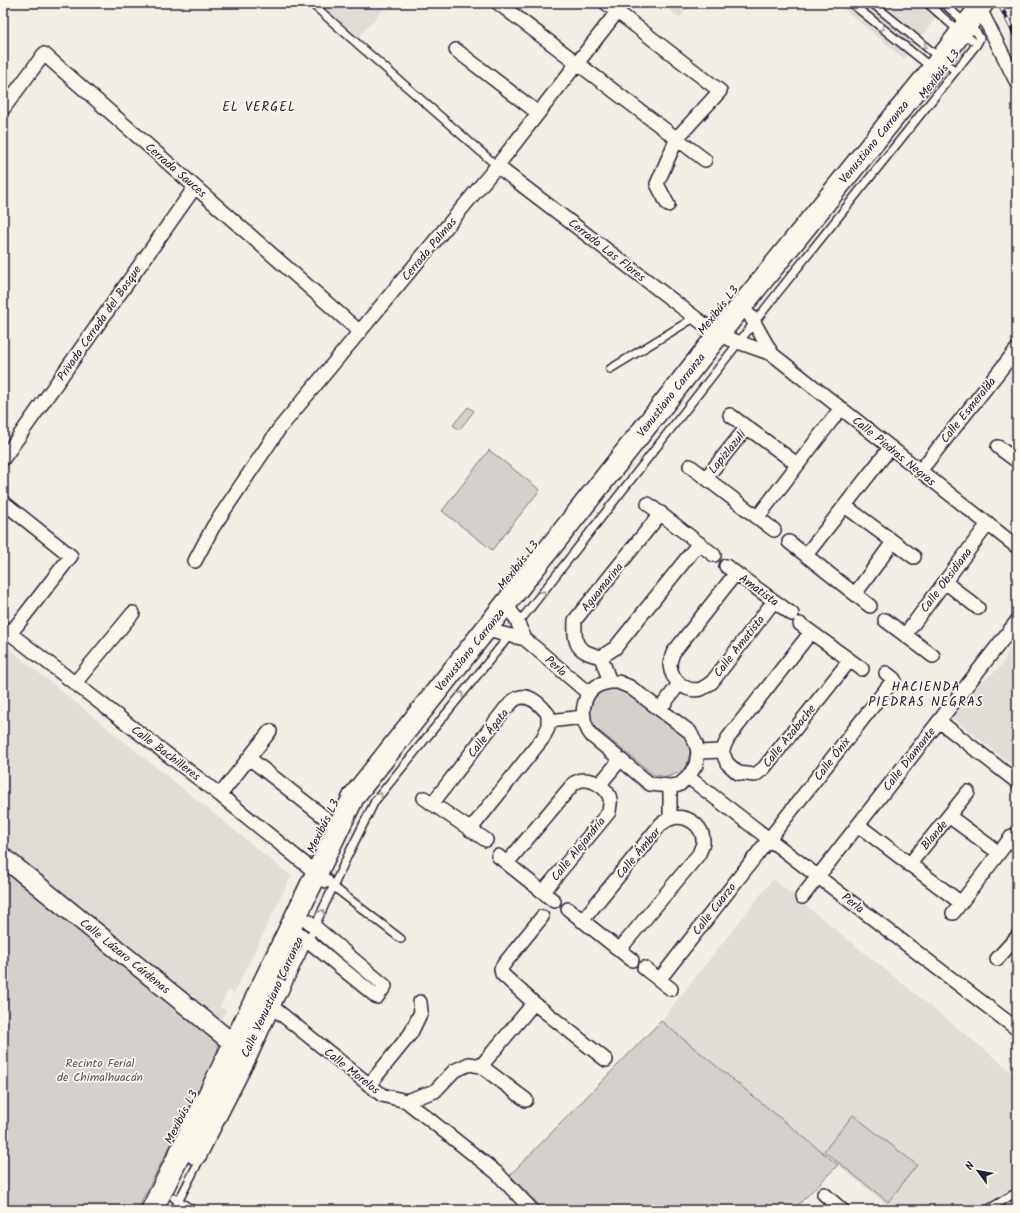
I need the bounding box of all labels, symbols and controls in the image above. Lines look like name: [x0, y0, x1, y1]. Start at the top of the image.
one-way arrow: [877, 23, 884, 30]
one-way arrow: [919, 41, 927, 48]
street label: Mexibús L3: [914, 45, 965, 103]
street label: Venustiano Carranza: [835, 96, 914, 188]
district label: EL VERGEL: [222, 97, 296, 118]
street label: Cerrada Sauces: [141, 138, 211, 203]
street label: Cerrada Palmas: [397, 213, 462, 285]
street label: Cerrada Las Flores: [564, 214, 650, 287]
street label: Privada Cerrada del Bosque: [52, 261, 147, 385]
street label: Mexibús L3: [693, 281, 744, 339]
street label: Venustiano Carranza: [632, 349, 711, 442]
street label: Calle Esmeralda: [936, 373, 1001, 447]
street label: Calle Piedras Negras: [848, 412, 940, 491]
street label: Lapizlazuli: [704, 425, 752, 478]
street label: Mexibús L3: [493, 536, 544, 594]
street label: Calle Obsidiana: [916, 544, 977, 617]
street label: Aguamarina: [577, 558, 628, 616]
street label: Amatista: [735, 569, 783, 612]
one-way arrow: [538, 590, 545, 597]
street label: Venustiano Carranza: [431, 604, 510, 696]
street label: Calle Amatista: [709, 611, 770, 681]
street label: Perla: [540, 651, 571, 682]
district label: HACIENDA PIEDRAS NEGRAS: [868, 677, 984, 713]
one-way arrow: [457, 692, 464, 699]
street label: Calle Azabache: [758, 700, 821, 772]
street label: Calle Ágata: [463, 704, 514, 762]
street label: Calle Bachilleres: [127, 721, 204, 786]
street label: Calle Diamante: [878, 723, 941, 795]
street label: Calle Ónix: [809, 733, 856, 785]
one-way arrow: [375, 793, 382, 800]
street label: Mexibús L3: [302, 796, 345, 857]
street label: Calle Alejandría: [546, 813, 611, 886]
street label: Blande: [916, 816, 953, 854]
street label: Calle Ámbar: [611, 823, 666, 883]
street label: Calle Cuarzo: [688, 879, 741, 940]
street label: Perla: [837, 888, 868, 919]
one-way arrow: [317, 908, 325, 915]
street label: Calle Lázaro Cárdenas: [75, 914, 174, 999]
street label: Calle Venustiano Carranza: [236, 933, 309, 1061]
street label: Calle Morelos: [320, 1043, 384, 1099]
park label: Recinto Ferial de Chimalhuacán: [57, 1054, 143, 1087]
street label: Mexibús L3: [160, 1087, 203, 1147]
north arrow: [958, 1151, 998, 1191]
text: N: [961, 1158, 980, 1174]

